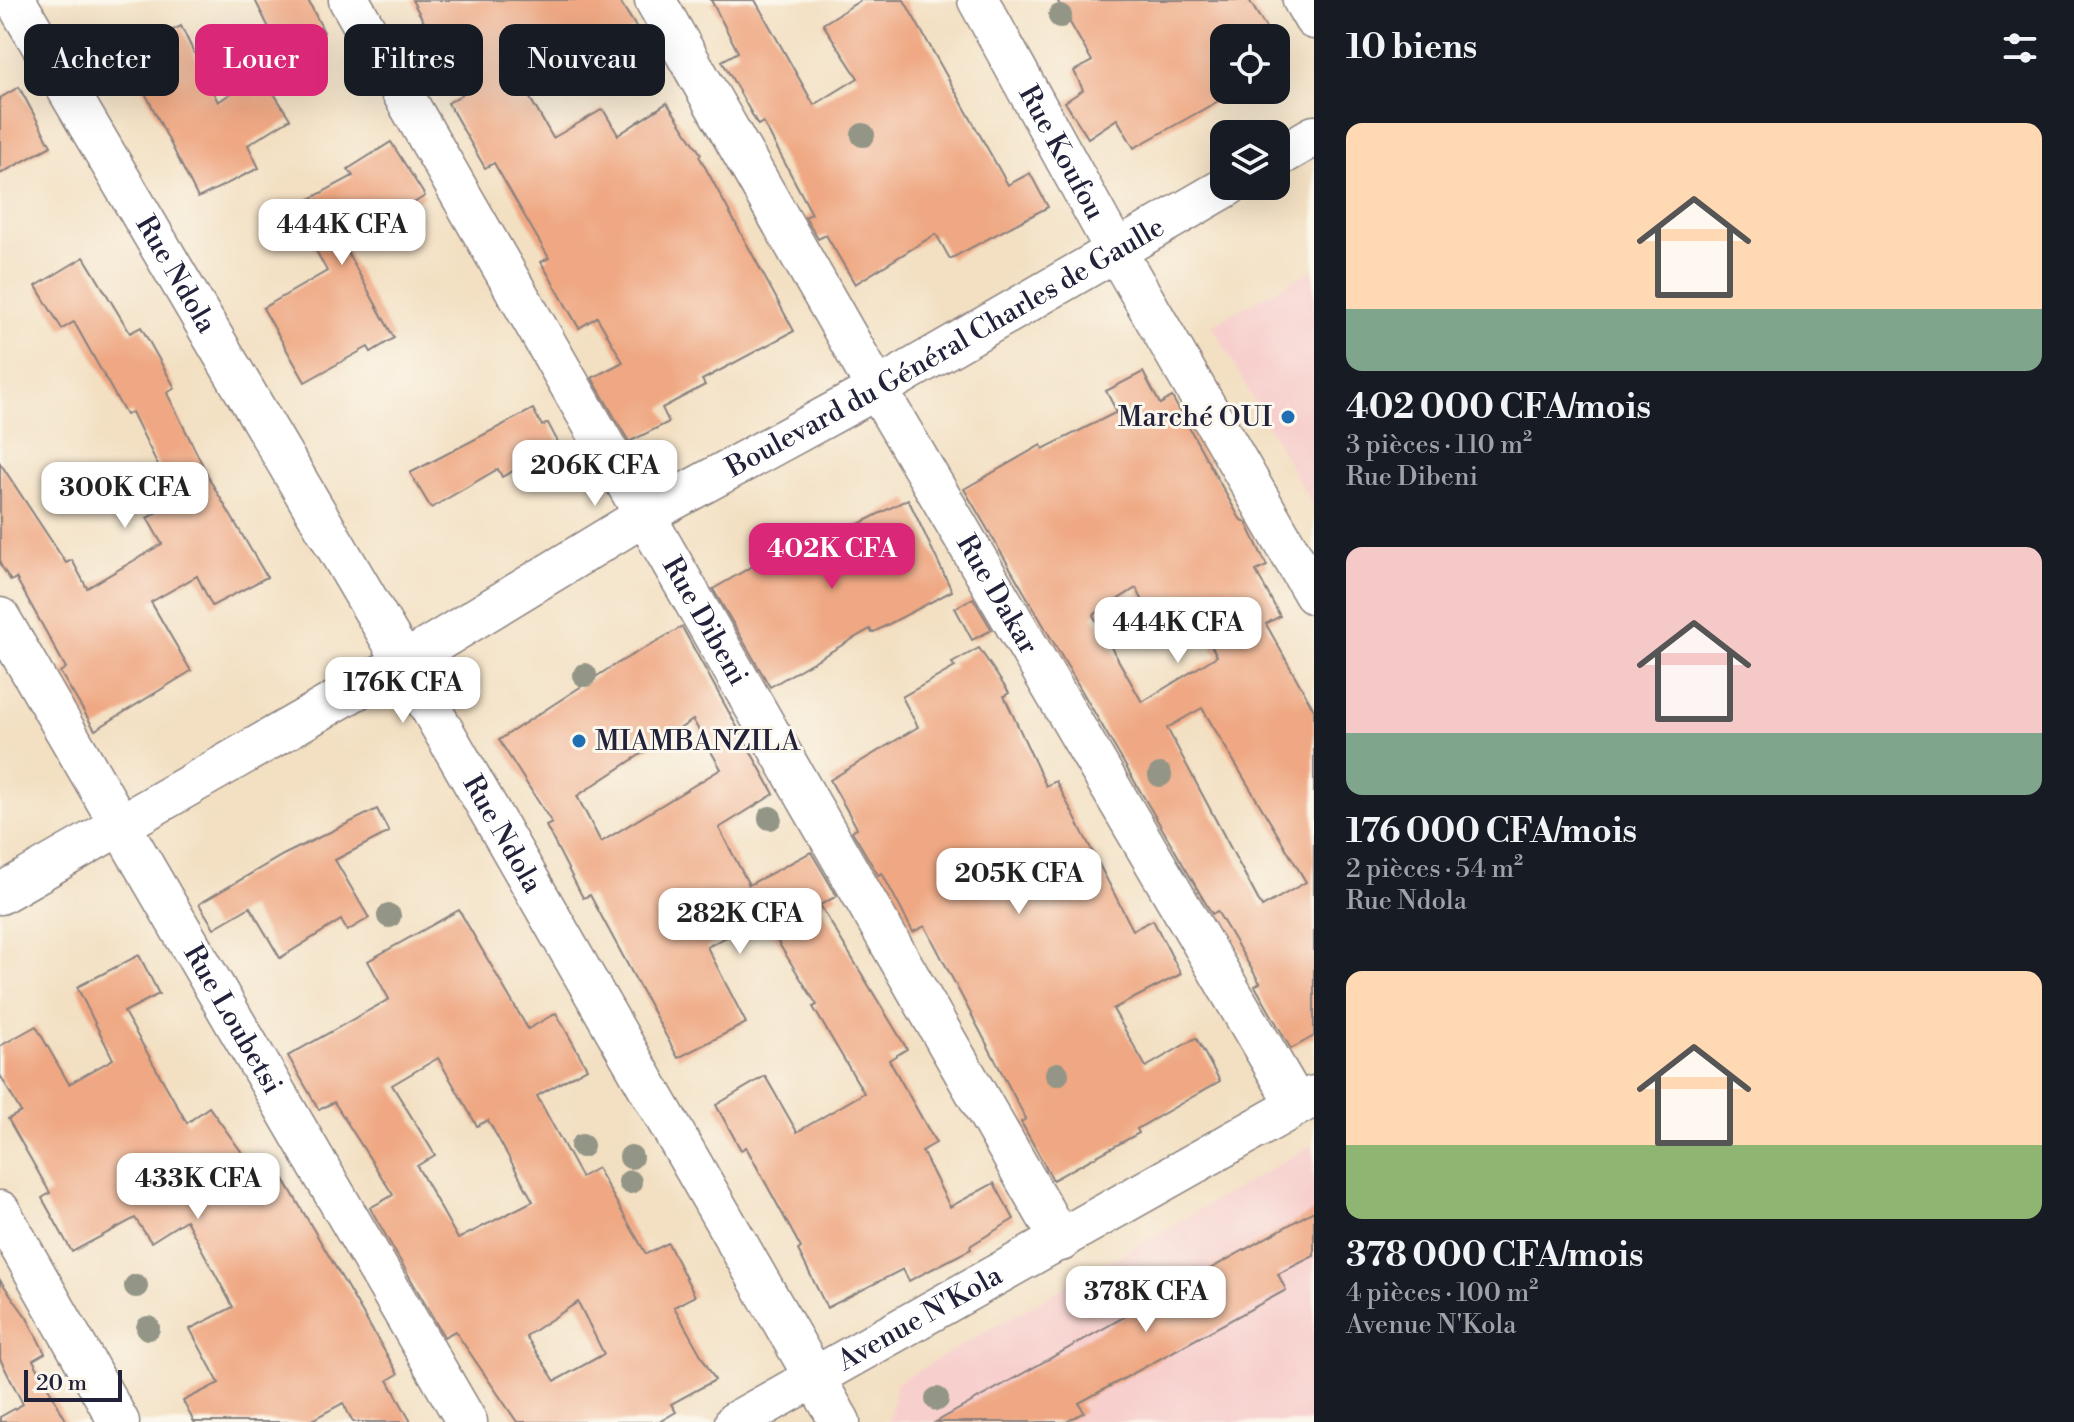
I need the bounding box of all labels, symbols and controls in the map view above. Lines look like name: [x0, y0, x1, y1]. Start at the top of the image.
chip: Acheter: [24, 24, 179, 96]
chip: Louer: [195, 24, 328, 96]
chip: Filtres: [344, 24, 483, 96]
chip: Nouveau: [499, 24, 665, 96]
map controls: [1210, 24, 1290, 200]
button: locate: [1210, 24, 1290, 104]
icon: filters: [1998, 26, 2042, 70]
text: 10 biens: [1346, 27, 1477, 69]
street label: Rue Koufou: [1011, 79, 1113, 226]
button: layers: [1210, 120, 1290, 200]
icon: home: [1622, 175, 1766, 319]
pin: 444K CFA: [259, 199, 425, 267]
street label: Rue Ndola: [128, 209, 225, 340]
text: 444K CFA: [277, 209, 407, 241]
street label: Boulevard du Général Charles de Gaulle: [719, 209, 1171, 486]
text: 402 000 CFA/mois: [1346, 387, 1651, 429]
place label: Marché OUI: [1118, 400, 1272, 435]
marker: Marché OUI: [1279, 408, 1297, 426]
text: 3 pièces · 110 m²: [1346, 429, 1532, 461]
pin: 206K CFA: [512, 440, 678, 508]
text: 206K CFA: [530, 450, 660, 482]
text: Rue Dibeni: [1346, 461, 1478, 493]
pin: 300K CFA: [42, 462, 208, 530]
text: 300K CFA: [59, 472, 191, 504]
pin: 402K CFA: [749, 523, 915, 591]
street label: Rue Dakar: [949, 528, 1046, 661]
text: 402K CFA: [767, 533, 897, 565]
street label: Rue Dibeni: [655, 551, 756, 691]
pin: 444K CFA: [1095, 597, 1261, 665]
icon: home: [1622, 599, 1766, 743]
text: 444K CFA: [1113, 607, 1243, 639]
pin: 176K CFA: [320, 657, 486, 725]
text: 176K CFA: [343, 667, 463, 699]
place label: MIAMBANZILA: [595, 724, 801, 759]
marker: MIAMBANZILA: [570, 732, 588, 750]
street label: Rue Ndola: [455, 769, 551, 900]
text: 176 000 CFA/mois: [1346, 811, 1637, 853]
pin: 205K CFA: [936, 848, 1102, 916]
text: 2 pièces · 54 m²: [1346, 853, 1523, 885]
text: 205K CFA: [954, 858, 1084, 890]
text: Rue Ndola: [1346, 885, 1467, 917]
pin: 282K CFA: [657, 888, 823, 956]
text: 282K CFA: [677, 898, 803, 930]
street label: Rue Loubetsi: [176, 938, 290, 1100]
icon: home: [1622, 1023, 1766, 1167]
pin: 433K CFA: [115, 1153, 281, 1221]
text: 433K CFA: [135, 1163, 261, 1195]
text: 378 000 CFA/mois: [1346, 1235, 1644, 1277]
street label: Avenue N'Kola: [830, 1257, 1009, 1379]
pin: 378K CFA: [1063, 1266, 1229, 1334]
text: 378K CFA: [1084, 1276, 1208, 1308]
text: 4 pièces · 100 m²: [1346, 1277, 1538, 1309]
text: Avenue N'Kola: [1346, 1309, 1516, 1341]
scale bar: [24, 1366, 122, 1402]
text: 20 m: [36, 1370, 87, 1397]

